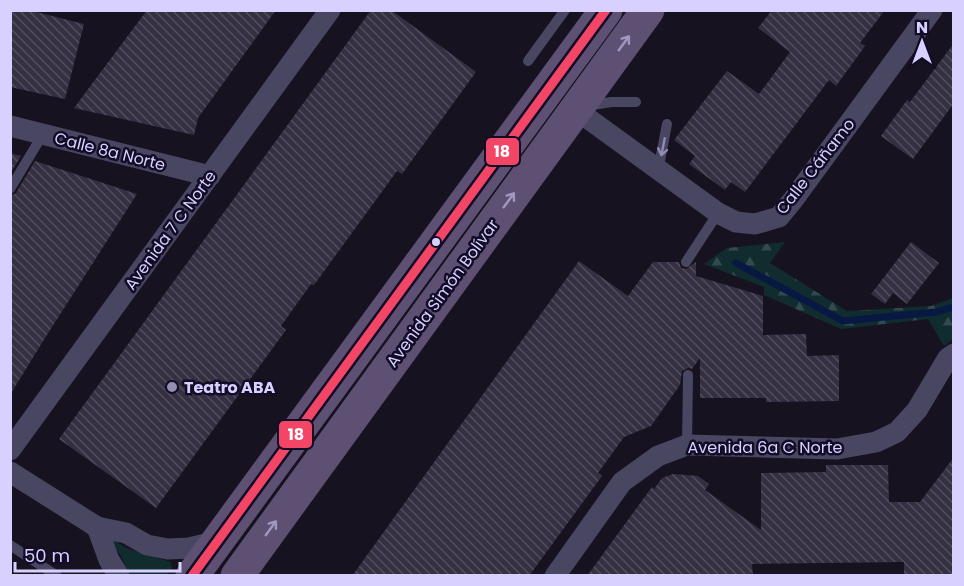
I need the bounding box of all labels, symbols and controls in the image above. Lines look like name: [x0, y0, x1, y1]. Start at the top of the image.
north arrow: [892, 12, 952, 72]
text: N: [916, 16, 928, 39]
one-way arrow: [618, 35, 630, 51]
street label: Calle Cáñamo: [771, 113, 860, 219]
street label: Calle 8a Norte: [52, 127, 168, 176]
line badge: 18: [485, 137, 520, 166]
one-way arrow: [657, 137, 668, 157]
text: 18: [494, 140, 510, 163]
street label: Avenida 7 C Norte: [119, 166, 222, 295]
one-way arrow: [503, 193, 515, 209]
street label: Avenida Simón Bolívar: [381, 215, 504, 372]
unlabelled marker: [430, 236, 442, 248]
place label: Teatro ABA: [184, 376, 275, 399]
marker: Teatro ABA: [165, 380, 179, 394]
line badge: 18: [278, 420, 313, 449]
text: 18: [288, 423, 304, 446]
street label: Avenida 6a C Norte: [688, 436, 842, 459]
one-way arrow: [264, 520, 277, 536]
scale bar: [15, 535, 180, 573]
text: 50 m: [24, 543, 70, 568]

